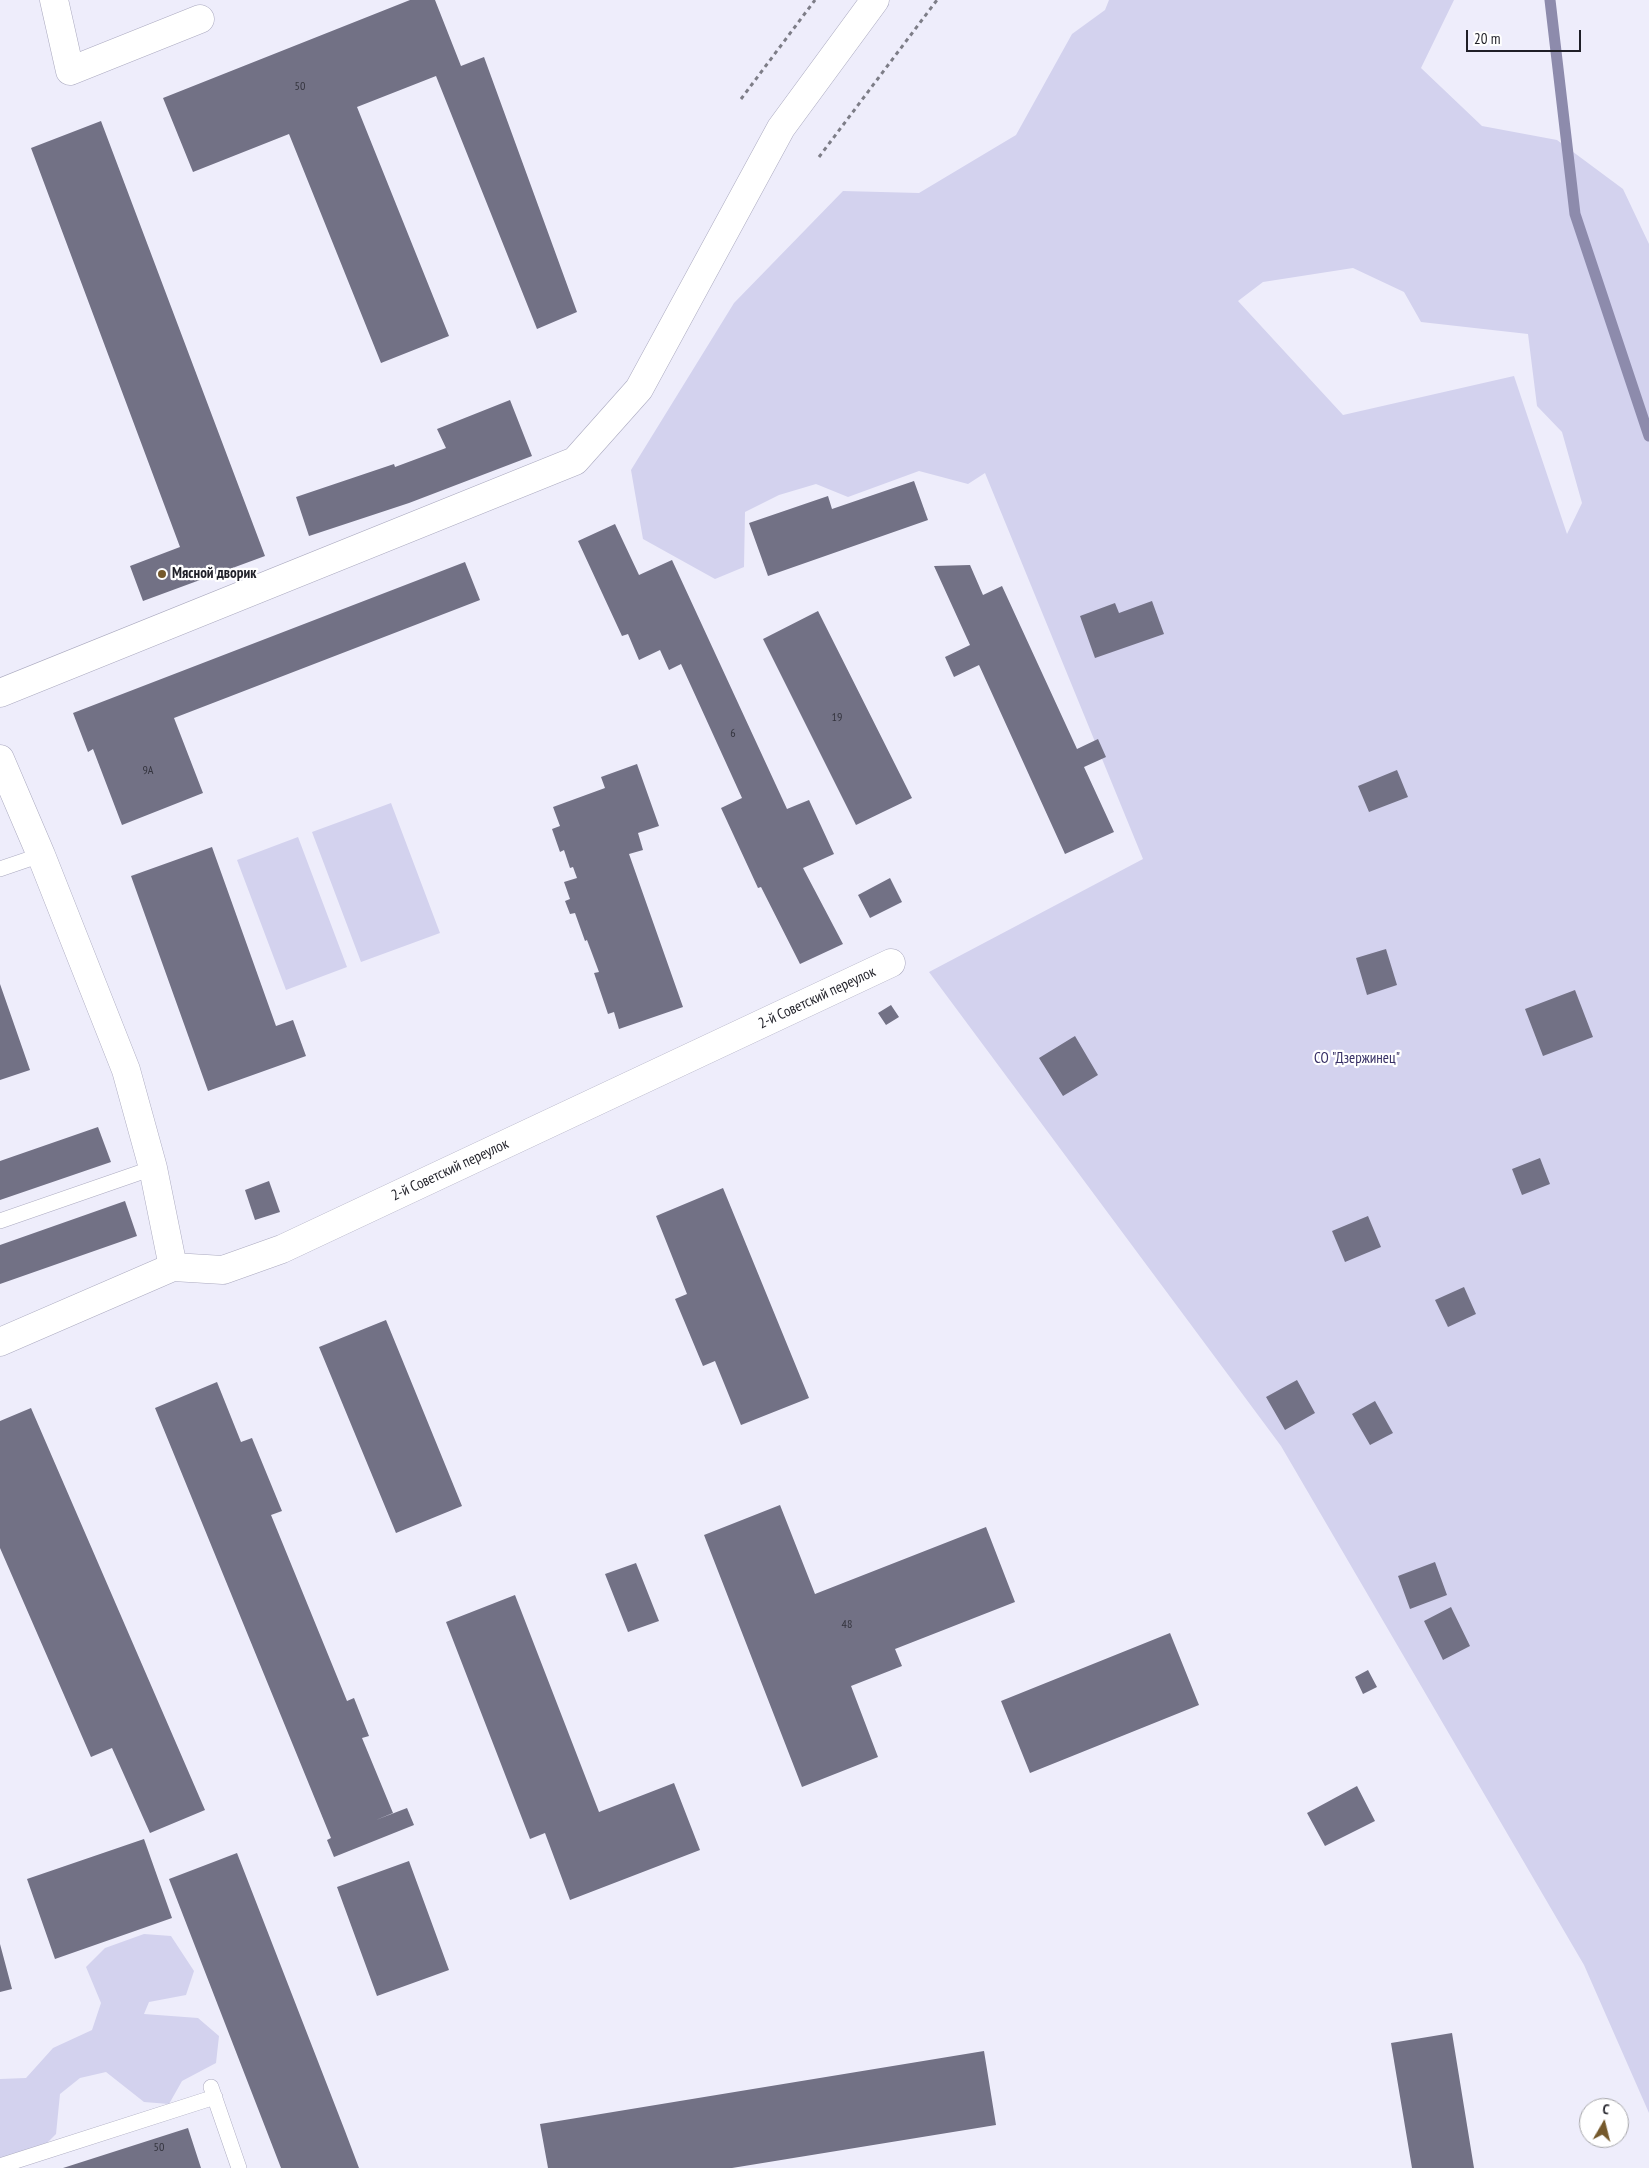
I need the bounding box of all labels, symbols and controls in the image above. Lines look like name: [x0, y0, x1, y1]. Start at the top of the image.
scale bar: [1469, 20, 1584, 52]
text: 20 m: [1474, 29, 1500, 48]
house number: 50: [295, 80, 305, 94]
place label: Мясной дворик: [172, 565, 256, 583]
marker: Мясной дворик: [156, 568, 168, 580]
house number: 19: [832, 711, 842, 725]
house number: 6: [730, 727, 736, 741]
house number: 9А: [142, 764, 154, 778]
street label: 2-й Советский переулок: [756, 963, 878, 1033]
park label: СО "Дзержинец": [1314, 1050, 1400, 1068]
street label: 2-й Советский переулок: [389, 1135, 511, 1205]
house number: 48: [842, 1618, 852, 1632]
north arrow: [1579, 2098, 1629, 2148]
text: С: [1602, 2100, 1610, 2118]
house number: 50: [154, 2141, 164, 2155]

